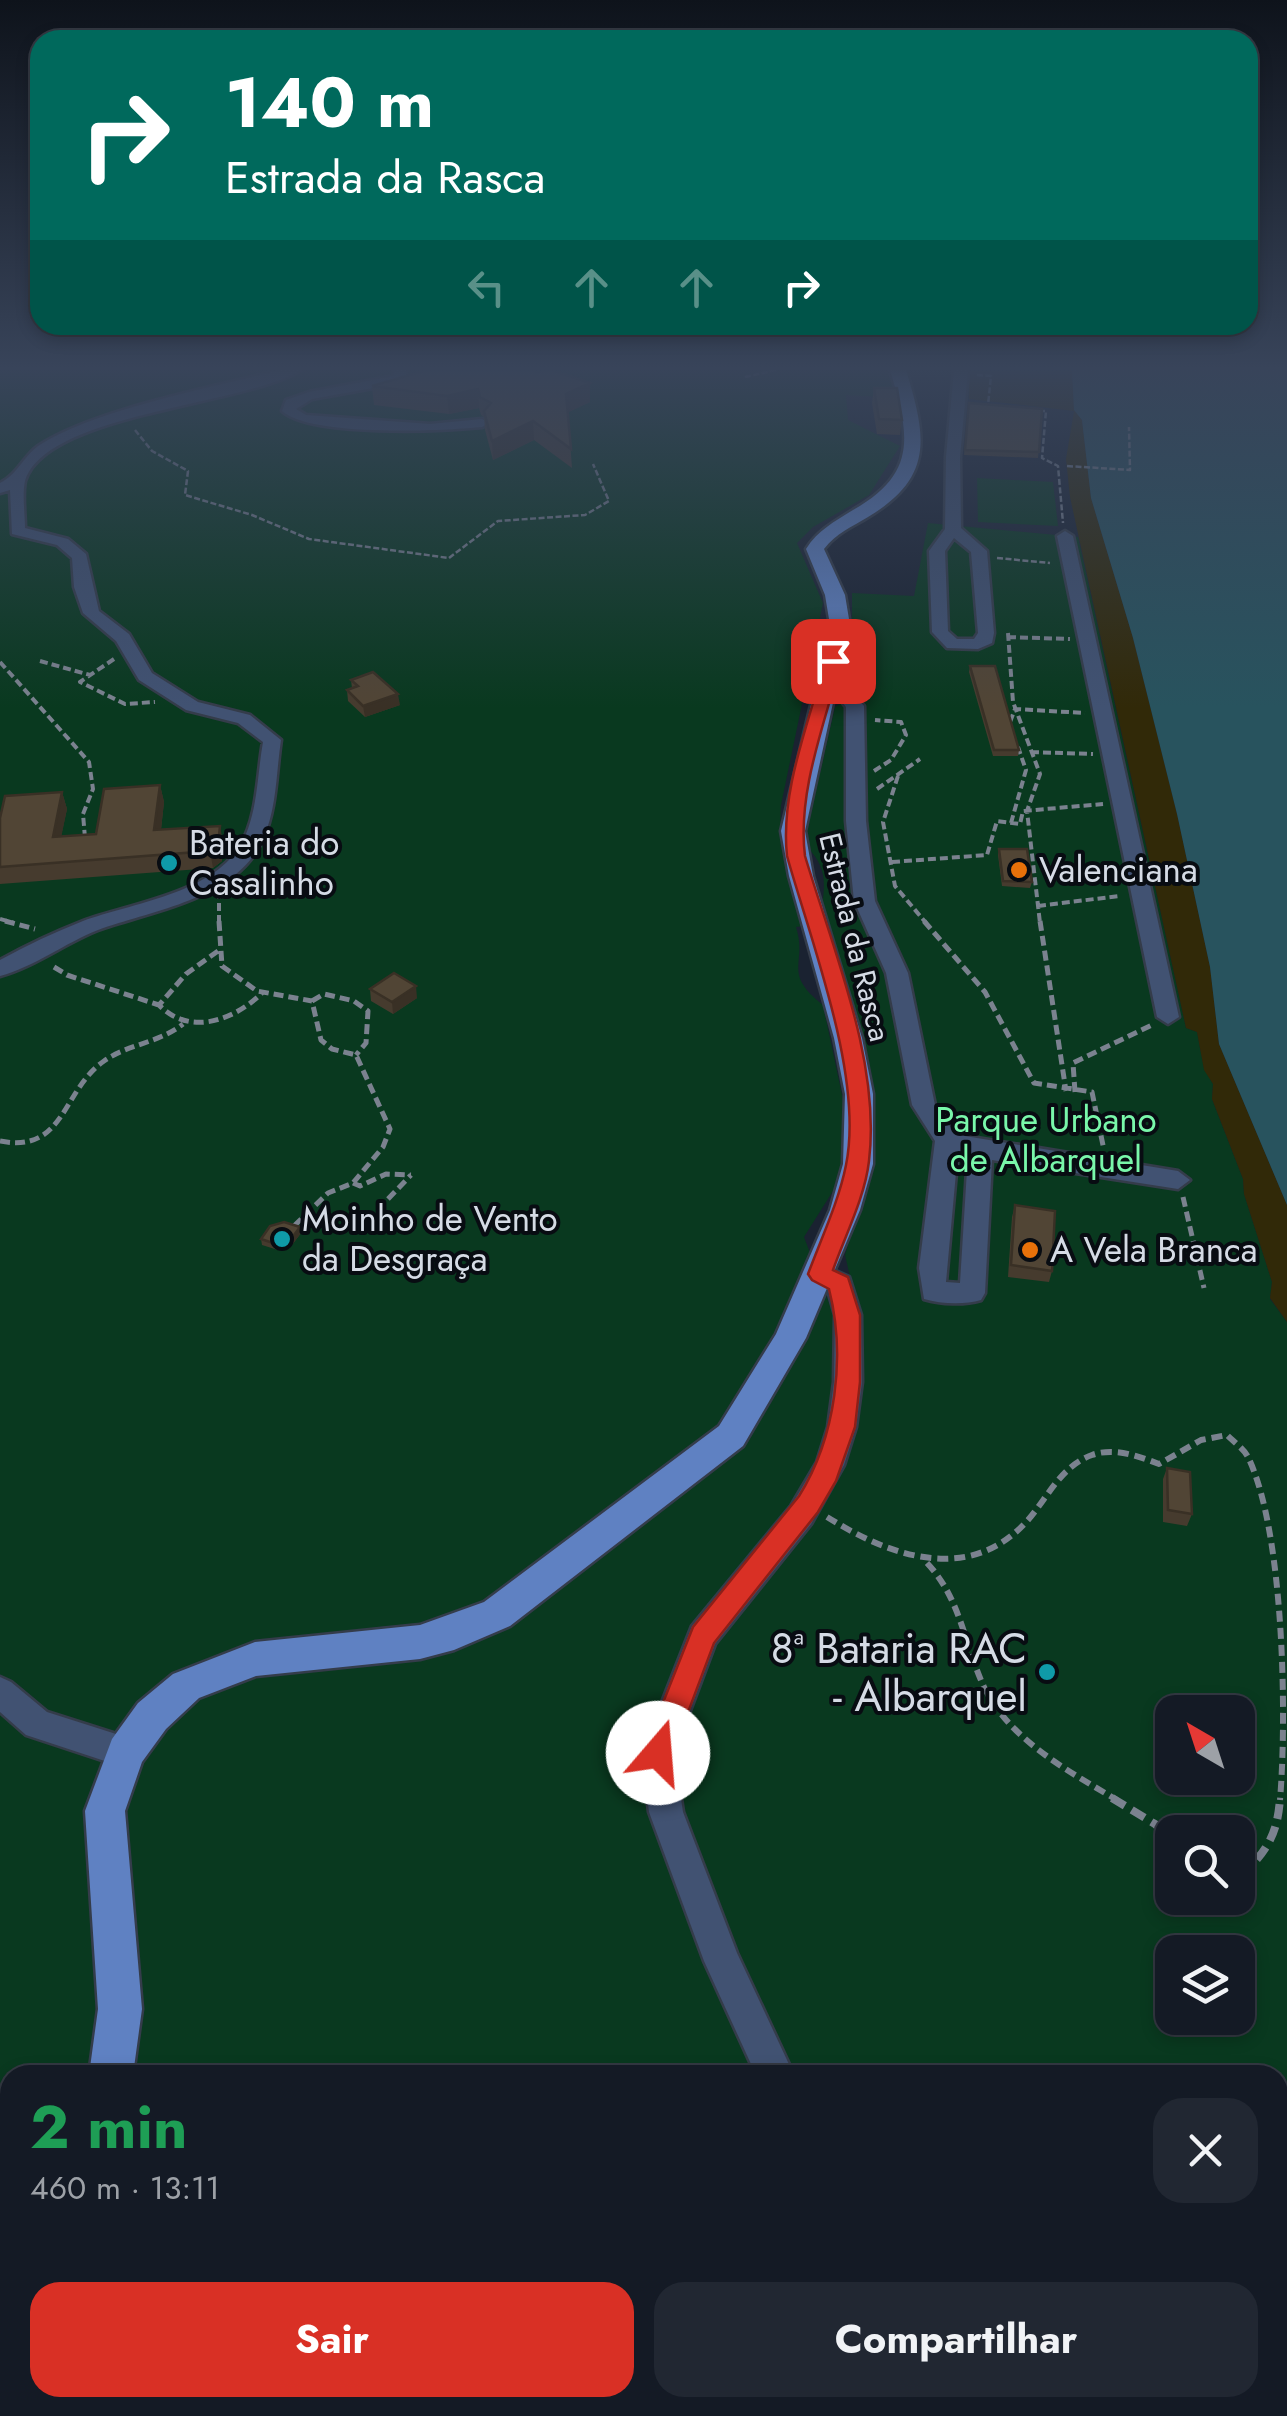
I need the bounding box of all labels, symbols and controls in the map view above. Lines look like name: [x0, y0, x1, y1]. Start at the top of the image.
text: 140 m: [225, 52, 434, 153]
icon: right: [60, 70, 190, 200]
text: Estrada da Rasca: [225, 145, 546, 210]
icon: left: [459, 260, 514, 315]
icon: ahead: [564, 260, 619, 315]
icon: ahead: [669, 260, 724, 315]
icon: right: [774, 260, 829, 315]
pin: [791, 619, 876, 704]
icon: arrive: [806, 634, 861, 689]
place label: Bateria do Casalinho: [189, 818, 339, 908]
street label: Estrada da Rasca: [808, 828, 902, 1046]
place label: Valenciana: [1039, 845, 1198, 895]
marker: Bateria do Casalinho: [158, 852, 180, 874]
marker: Valenciana: [1008, 859, 1030, 881]
park label: Parque Urbano de Albarquel: [935, 1095, 1157, 1185]
place label: Moinho de Vento da Desgraça: [302, 1194, 558, 1284]
place label: A Vela Branca: [1050, 1225, 1258, 1275]
marker: Moinho de Vento da Desgraça: [271, 1228, 293, 1250]
marker: A Vela Branca: [1019, 1239, 1041, 1261]
place label: 8ª Bataria RAC - Albarquel: [771, 1618, 1027, 1727]
marker: 8ª Bataria RAC - Albarquel: [1036, 1661, 1058, 1683]
north arrow: [1155, 1695, 1255, 1795]
map controls: [1155, 1695, 1255, 2035]
position arrow: [606, 1701, 710, 1805]
button: search: [1155, 1815, 1255, 1915]
button: layers: [1155, 1935, 1255, 2035]
text: 2 min: [30, 2084, 188, 2171]
button: close: [1153, 2098, 1258, 2203]
text: 460 m · 13:11: [30, 2165, 220, 2211]
button: Sair: [30, 2282, 634, 2397]
button: Compartilhar: [654, 2282, 1258, 2397]

